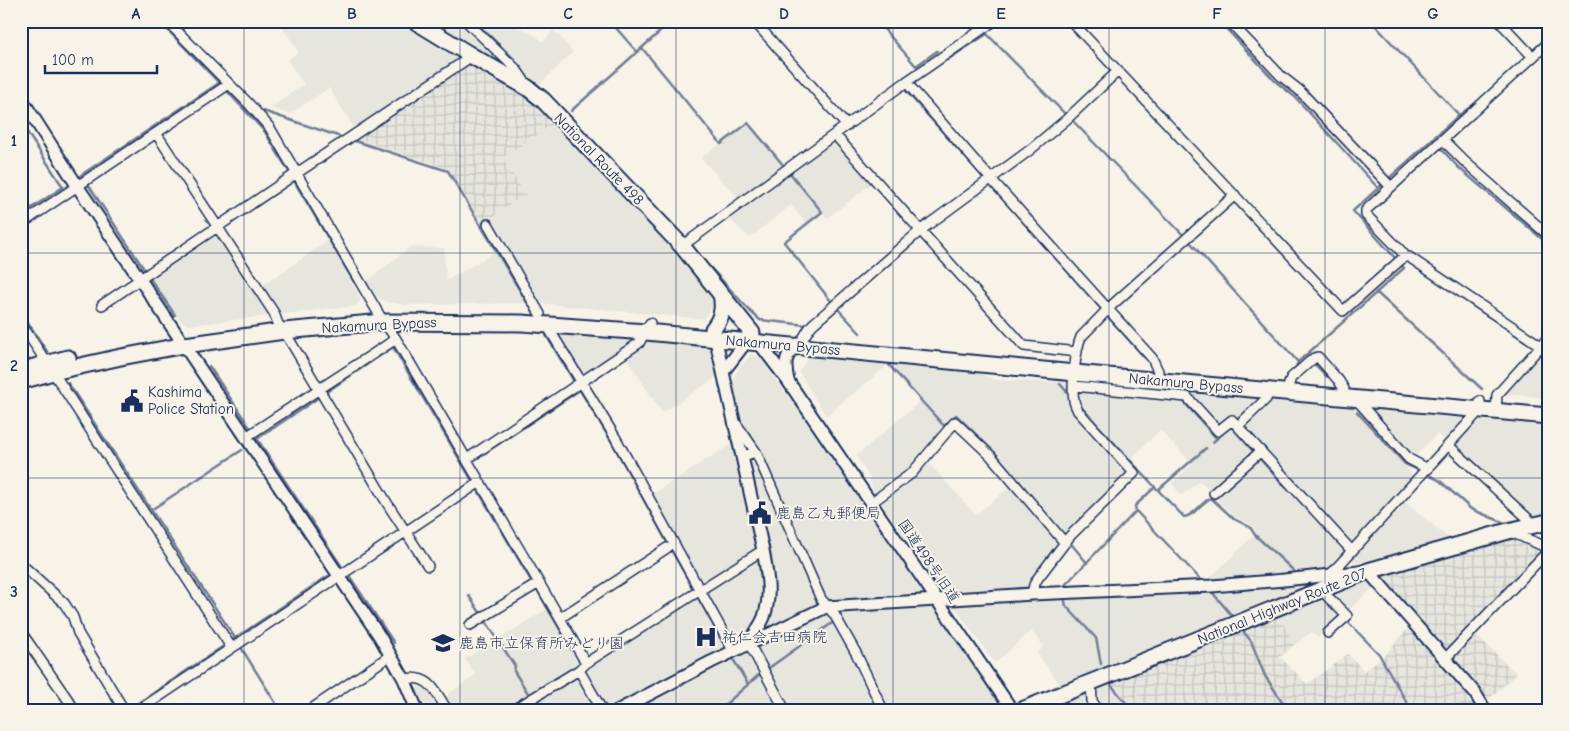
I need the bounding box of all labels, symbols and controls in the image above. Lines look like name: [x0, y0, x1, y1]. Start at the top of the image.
text: A: [132, 5, 141, 23]
text: B: [347, 5, 357, 23]
text: C: [563, 5, 573, 23]
text: D: [779, 5, 789, 23]
text: E: [996, 5, 1006, 23]
text: F: [1212, 5, 1222, 23]
text: G: [1427, 5, 1439, 23]
scale bar: [45, 42, 158, 74]
text: 100 m: [52, 51, 94, 69]
street label: National Route 498: [550, 109, 648, 209]
text: 1: [11, 132, 17, 150]
street label: Nakamura Bypass: [321, 313, 437, 337]
street label: Nakamura Bypass: [725, 331, 841, 359]
text: 2: [10, 357, 18, 375]
street label: Nakamura Bypass: [1128, 369, 1244, 397]
place label: Kashima Police Station: [148, 383, 234, 418]
public building icon: Kashima Police Station: [119, 388, 145, 414]
public building icon: 鹿島乙丸郵便局: [747, 500, 773, 526]
place label: 鹿島乙丸郵便局: [776, 504, 881, 522]
street label: 国道498号旧道: [894, 515, 964, 607]
street label: National Highway Route 207: [1195, 564, 1369, 648]
text: 3: [10, 583, 18, 601]
hospital icon: 祐仁会吉田病院: [693, 624, 719, 650]
place label: 祐仁会吉田病院: [722, 628, 827, 646]
school or university icon: 鹿島市立保育所みどり園: [430, 630, 456, 656]
place label: 鹿島市立保育所みどり園: [459, 634, 624, 652]

